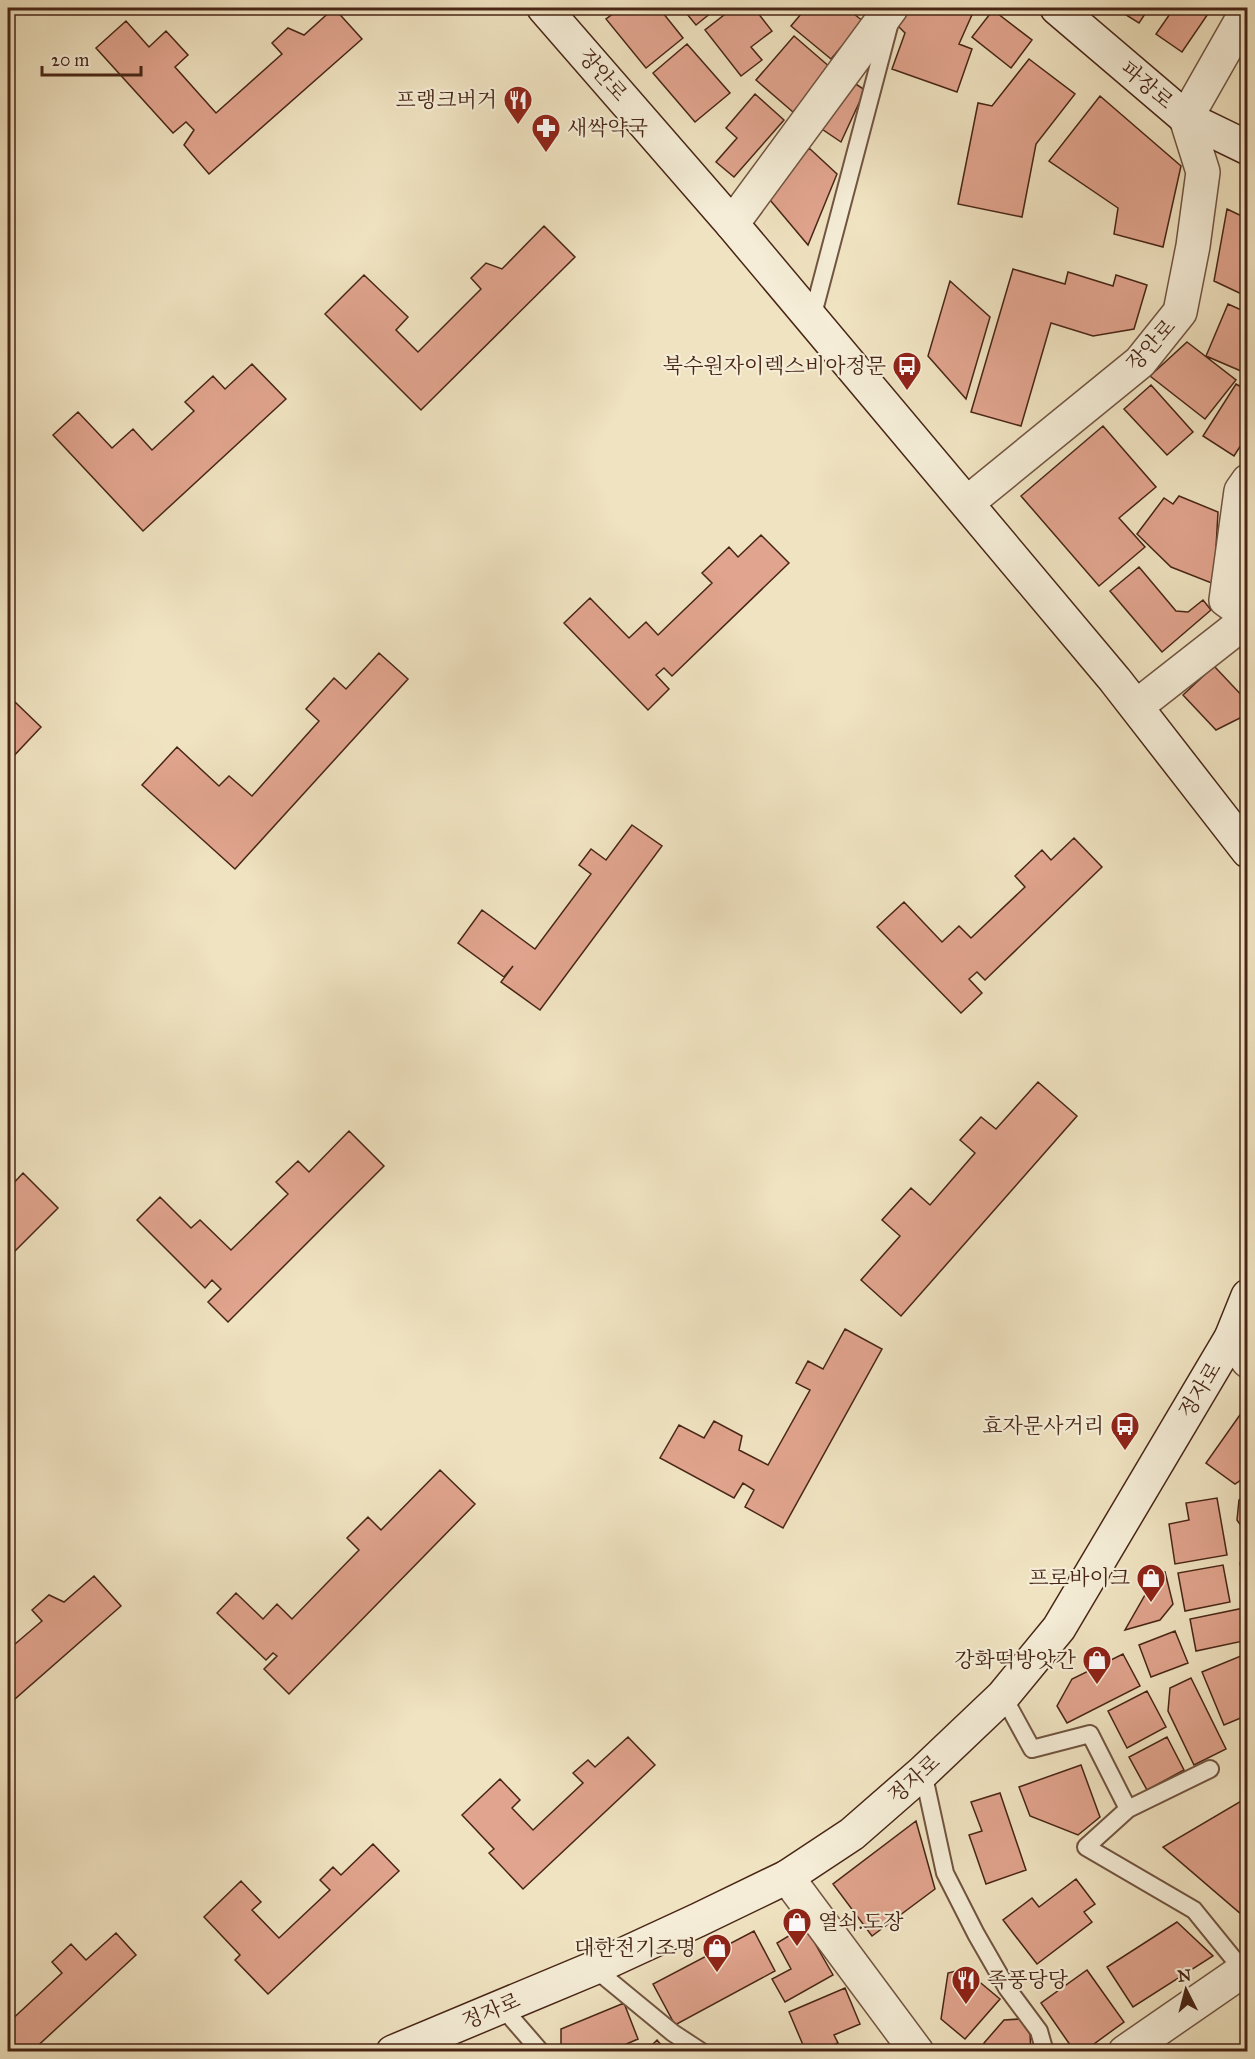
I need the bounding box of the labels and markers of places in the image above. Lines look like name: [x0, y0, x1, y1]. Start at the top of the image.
restaurant icon: 프랭크버거: [502, 84, 534, 126]
place label: 프랭크버거: [396, 87, 497, 113]
pharmacy icon: 새싹약국: [530, 112, 562, 154]
place label: 새싹약국: [567, 115, 648, 141]
bus stop icon: 북수원자이렉스비아정문: [891, 350, 923, 392]
place label: 북수원자이렉스비아정문: [663, 353, 886, 379]
bus stop icon: 효자문사거리: [1109, 1410, 1141, 1452]
place label: 효자문사거리: [982, 1413, 1104, 1439]
shop icon: 프로바이크: [1135, 1562, 1167, 1604]
place label: 프로바이크: [1029, 1565, 1130, 1591]
shop icon: 강화떡방앗간: [1081, 1644, 1113, 1686]
place label: 강화떡방앗간: [954, 1647, 1077, 1673]
shop icon: 열쇠.도장: [781, 1906, 813, 1948]
place label: 열쇠.도장: [818, 1909, 904, 1935]
shop icon: 대한전기조명: [701, 1932, 733, 1974]
place label: 대한전기조명: [574, 1935, 696, 1961]
restaurant icon: 족풍당당: [950, 1964, 982, 2006]
place label: 족풍당당: [987, 1967, 1069, 1993]

